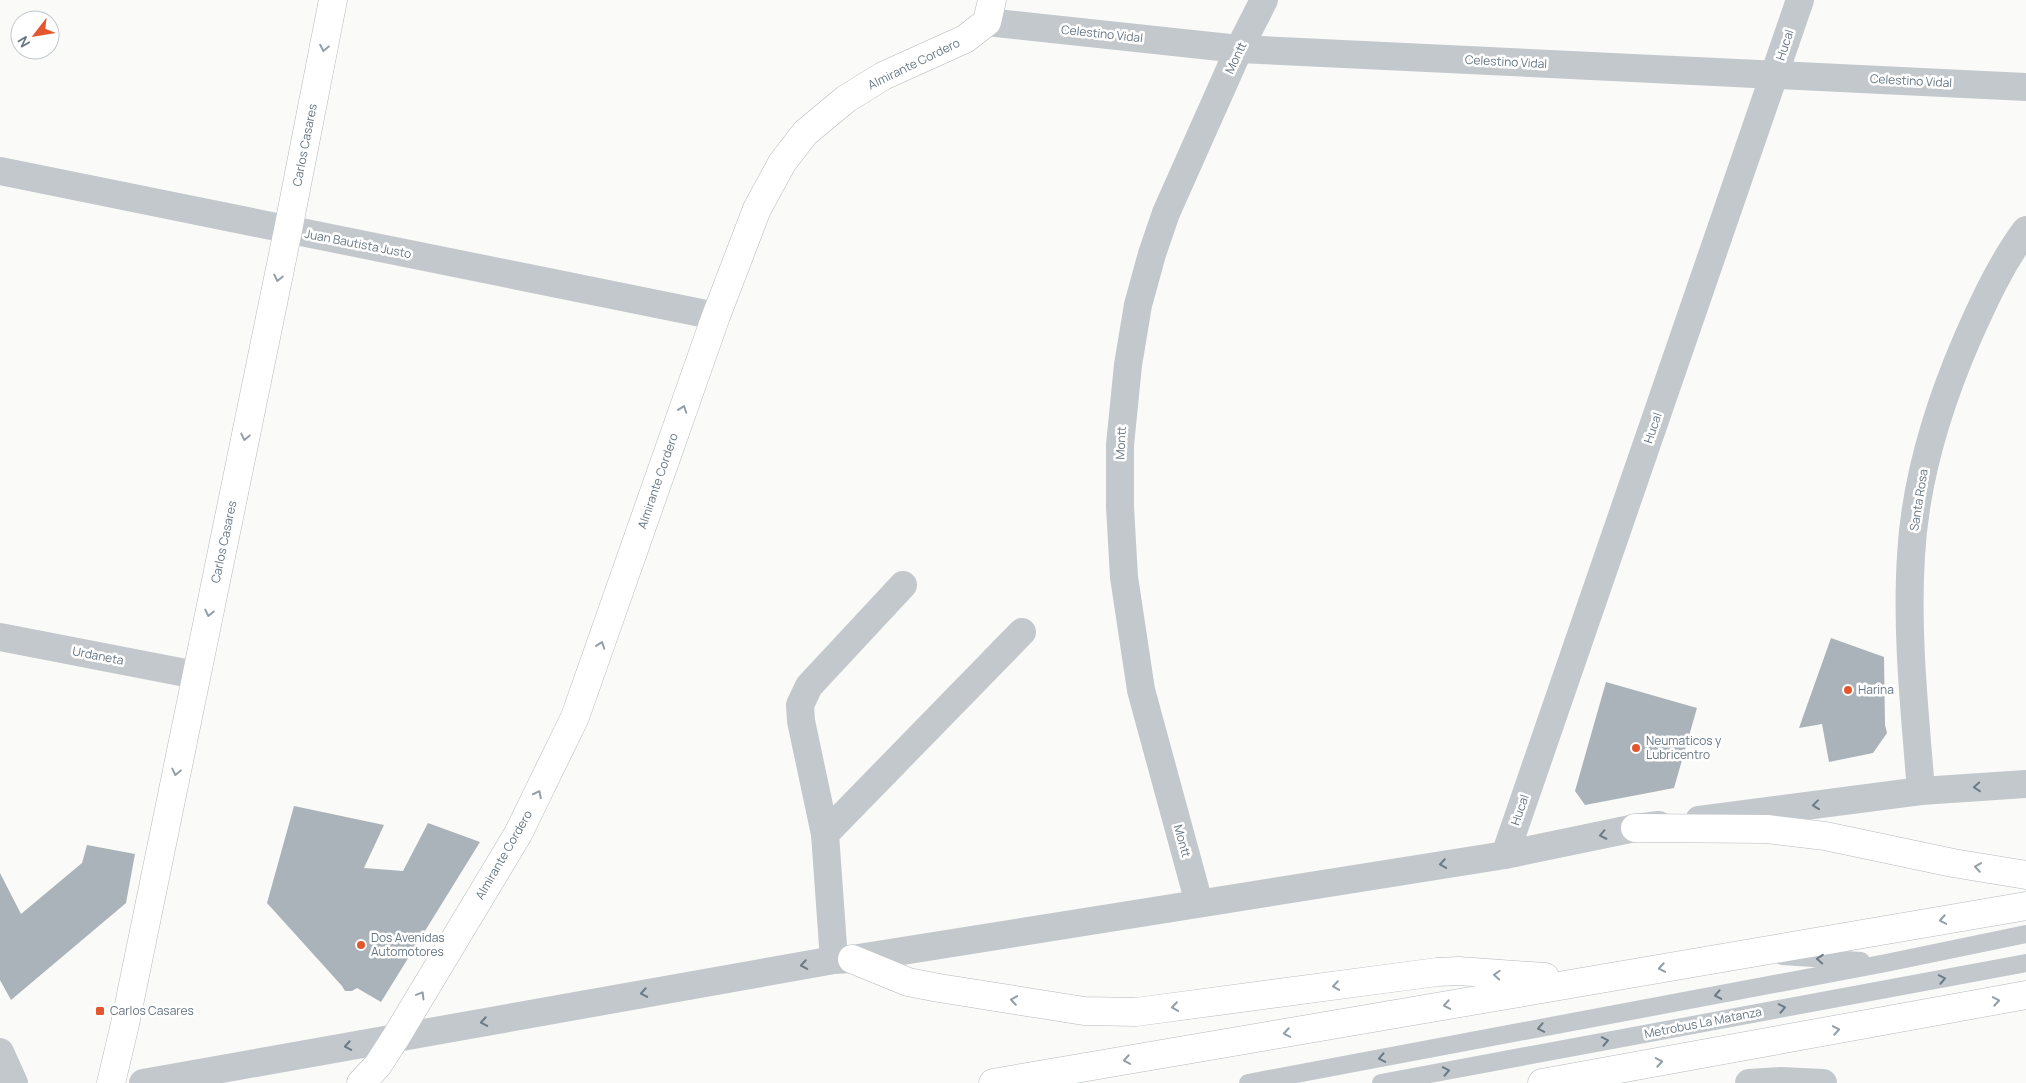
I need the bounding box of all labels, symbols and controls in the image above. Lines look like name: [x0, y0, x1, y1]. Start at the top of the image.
north arrow: [10, 10, 60, 60]
street label: Celestino Vidal: [1060, 21, 1144, 46]
street label: Hucal: [1772, 27, 1797, 62]
text: N: [13, 33, 34, 51]
street label: Almirante Cordero: [865, 34, 963, 93]
street label: Montt: [1221, 39, 1250, 76]
one-way arrow: [319, 43, 330, 52]
street label: Celestino Vidal: [1464, 51, 1548, 72]
street label: Celestino Vidal: [1869, 70, 1953, 91]
street label: Carlos Casares: [288, 102, 321, 188]
street label: Juan Bautista Justo: [303, 225, 413, 262]
one-way arrow: [274, 273, 284, 282]
one-way arrow: [677, 405, 687, 413]
street label: Hucal: [1639, 410, 1666, 445]
street label: Montt: [1111, 426, 1130, 460]
street label: Almirante Cordero: [633, 431, 682, 531]
one-way arrow: [241, 432, 251, 441]
street label: Santa Rosa: [1905, 468, 1932, 532]
street label: Carlos Casares: [206, 499, 241, 585]
one-way arrow: [204, 609, 215, 617]
one-way arrow: [595, 641, 605, 649]
street label: Urdaneta: [71, 642, 125, 669]
place label: Harina: [1858, 681, 1894, 698]
marker: Harina: [1842, 684, 1854, 696]
place label: Neumaticos y Lubricentro: [1646, 732, 1722, 763]
marker: Neumaticos y Lubricentro: [1630, 742, 1642, 754]
one-way arrow: [172, 768, 182, 777]
one-way arrow: [1973, 782, 1981, 793]
one-way arrow: [532, 791, 542, 800]
street label: Hucal: [1506, 792, 1533, 827]
one-way arrow: [1812, 799, 1820, 810]
street label: Almirante Cordero: [471, 807, 536, 903]
street label: Montt: [1170, 823, 1195, 859]
one-way arrow: [1599, 829, 1607, 839]
one-way arrow: [1439, 859, 1448, 869]
one-way arrow: [1974, 863, 1982, 873]
one-way arrow: [1939, 915, 1948, 925]
place label: Dos Avenidas Automotores: [371, 929, 445, 960]
marker: Dos Avenidas Automotores: [355, 939, 367, 951]
one-way arrow: [1816, 953, 1824, 964]
one-way arrow: [799, 959, 808, 969]
one-way arrow: [1657, 963, 1666, 973]
one-way arrow: [1493, 969, 1501, 980]
one-way arrow: [1938, 974, 1947, 984]
one-way arrow: [1332, 980, 1340, 990]
one-way arrow: [639, 988, 648, 998]
one-way arrow: [1714, 989, 1723, 999]
one-way arrow: [415, 992, 425, 1001]
one-way arrow: [1009, 995, 1018, 1005]
one-way arrow: [1991, 996, 2000, 1006]
one-way arrow: [1443, 1000, 1451, 1010]
one-way arrow: [1171, 1001, 1179, 1012]
place label: Carlos Casares: [110, 1002, 194, 1019]
street label: Metrobus La Matanza: [1643, 1003, 1763, 1042]
one-way arrow: [1778, 1004, 1787, 1014]
marker: Carlos Casares: [94, 1005, 106, 1017]
one-way arrow: [479, 1016, 488, 1026]
one-way arrow: [1537, 1022, 1546, 1032]
one-way arrow: [1832, 1025, 1840, 1035]
one-way arrow: [1282, 1027, 1291, 1037]
one-way arrow: [1601, 1037, 1610, 1047]
one-way arrow: [344, 1040, 353, 1051]
one-way arrow: [1377, 1052, 1386, 1063]
one-way arrow: [1122, 1055, 1131, 1065]
one-way arrow: [1654, 1057, 1663, 1067]
one-way arrow: [1441, 1066, 1450, 1076]

